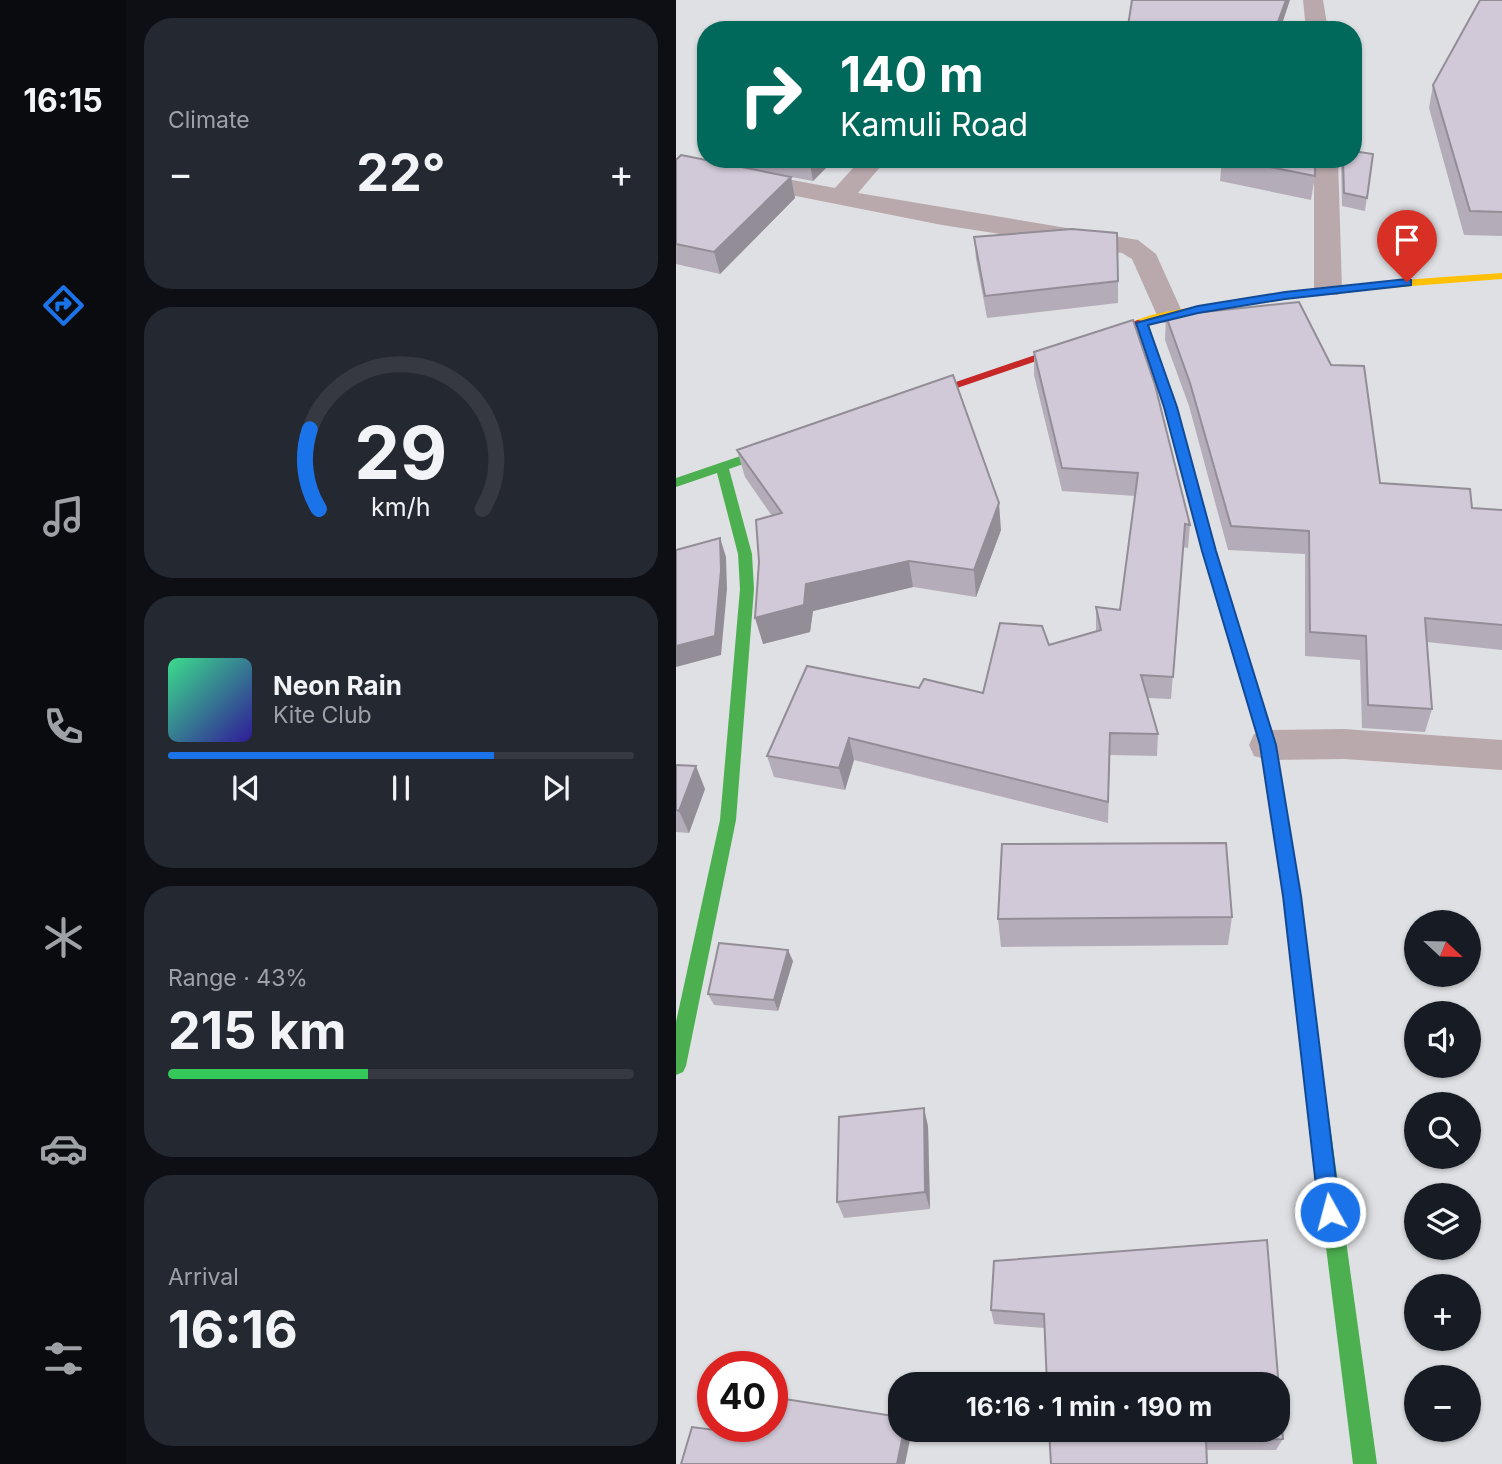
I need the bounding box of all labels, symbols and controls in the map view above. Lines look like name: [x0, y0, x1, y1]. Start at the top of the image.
text: 140 m: [840, 45, 984, 104]
icon: right: [725, 49, 816, 140]
text: 16:15: [23, 81, 103, 120]
text: Kamuli Road: [840, 105, 1028, 144]
text: Climate: [168, 106, 250, 134]
text: 22°: [356, 141, 446, 204]
text: −: [168, 150, 193, 196]
text: +: [609, 150, 634, 196]
pin: [1377, 210, 1437, 282]
icon: arrive: [1388, 221, 1426, 259]
icon: directions: [39, 281, 88, 330]
text: 29: [354, 408, 448, 497]
icon: music: [39, 492, 88, 541]
text: km/h: [371, 492, 431, 522]
text: Neon Rain: [273, 670, 402, 701]
text: Kite Club: [273, 701, 372, 729]
icon: phone: [39, 702, 88, 751]
icon: previous: [227, 769, 265, 807]
icon: pause: [382, 769, 420, 807]
icon: next: [537, 769, 575, 807]
north arrow: [1404, 910, 1481, 987]
map controls: [1404, 910, 1481, 1442]
icon: climate: [39, 913, 88, 962]
text: Range · 43%: [168, 964, 308, 992]
text: 215 km: [168, 999, 346, 1062]
button: sound: [1404, 1001, 1481, 1078]
button: search: [1404, 1092, 1481, 1169]
icon: car: [39, 1124, 88, 1173]
position arrow: [1293, 1175, 1367, 1249]
button: layers: [1404, 1183, 1481, 1260]
text: Arrival: [168, 1263, 239, 1291]
button: +: [1404, 1274, 1481, 1351]
text: 16:16: [168, 1298, 298, 1361]
icon: filters: [39, 1334, 88, 1383]
speed limit sign: 40: [697, 1351, 788, 1442]
button: −: [1404, 1365, 1481, 1442]
text: 16:16 · 1 min · 190 m: [966, 1391, 1212, 1422]

